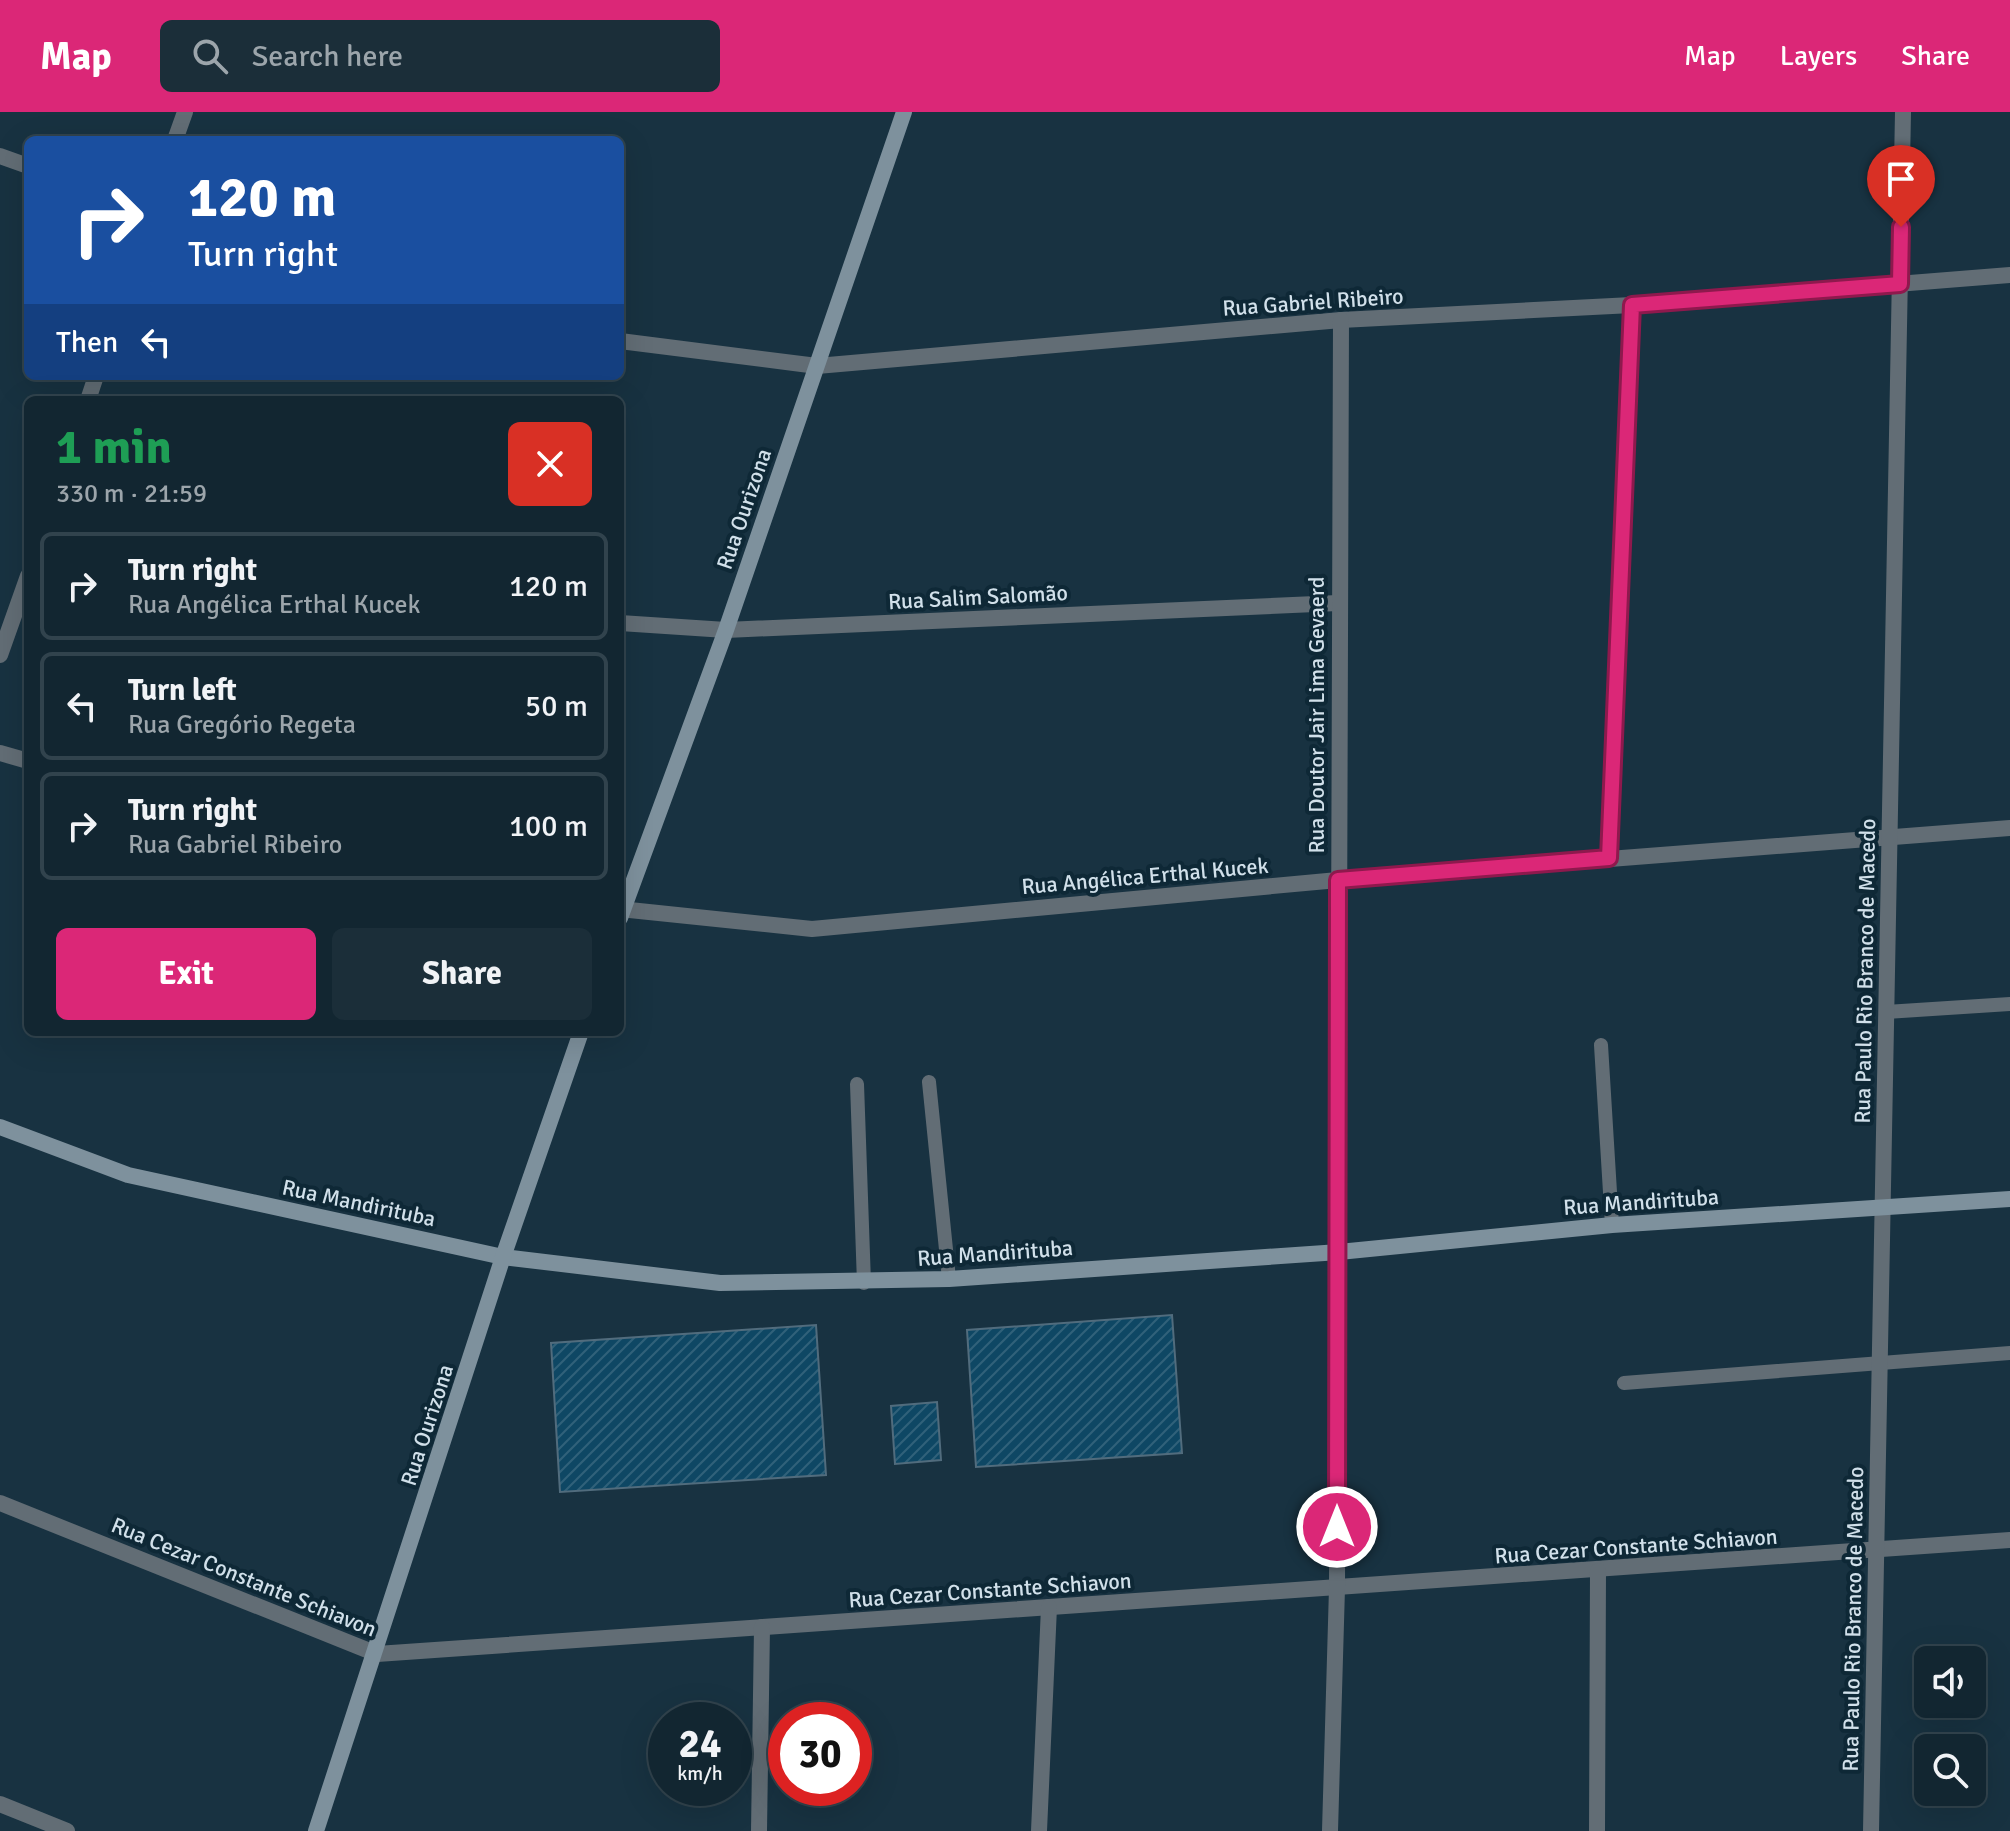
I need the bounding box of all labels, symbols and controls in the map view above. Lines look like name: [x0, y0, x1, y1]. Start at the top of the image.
search box: [160, 20, 720, 92]
text: Map: [40, 33, 112, 80]
icon: search: [188, 34, 232, 78]
text: Search here: [252, 38, 403, 75]
text: Map: [1684, 39, 1736, 73]
text: Layers: [1780, 39, 1857, 73]
text: Share: [1901, 39, 1970, 73]
pin: [1867, 145, 1935, 227]
icon: arrive: [1879, 157, 1923, 201]
text: 120 m: [188, 163, 336, 232]
icon: right: [56, 168, 160, 272]
text: Turn right: [188, 232, 338, 277]
street label: Rua Gabriel Ribeiro: [1222, 282, 1404, 322]
icon: left: [134, 320, 178, 364]
text: Then: [56, 324, 118, 361]
text: 1 min: [56, 418, 172, 477]
button: close: [508, 422, 592, 506]
street label: Rua Ourizona: [711, 445, 777, 573]
text: 330 m · 21:59: [56, 478, 207, 510]
text: Turn right: [128, 552, 257, 589]
icon: right: [60, 564, 104, 608]
text: 120 m: [509, 568, 588, 605]
street label: Rua Doutor Jair Lima Gevaerd: [1303, 577, 1330, 853]
street label: Rua Salim Salomão: [887, 579, 1069, 615]
text: Rua Angélica Erthal Kucek: [128, 589, 421, 621]
text: Turn left: [128, 672, 237, 709]
icon: left: [60, 684, 104, 728]
text: 50 m: [525, 688, 588, 725]
text: Rua Gregório Regeta: [128, 709, 356, 741]
text: Turn right: [128, 792, 257, 829]
icon: right: [60, 804, 104, 848]
text: 100 m: [509, 808, 588, 845]
street label: Rua Paulo Rio Branco de Macedo: [1849, 818, 1881, 1124]
text: Rua Gabriel Ribeiro: [128, 829, 342, 861]
street label: Rua Angélica Erthal Kucek: [1020, 852, 1270, 900]
button: Exit: [56, 928, 316, 1020]
button: Share: [332, 928, 592, 1020]
street label: Rua Mandirituba: [280, 1174, 438, 1232]
street label: Rua Mandirituba: [1562, 1183, 1720, 1221]
street label: Rua Mandirituba: [916, 1234, 1074, 1272]
street label: Rua Ourizona: [395, 1361, 459, 1489]
street label: Rua Paulo Rio Branco de Macedo: [1837, 1466, 1869, 1772]
position arrow: [1295, 1485, 1379, 1569]
street label: Rua Cezar Constante Schiavon: [107, 1511, 381, 1643]
street label: Rua Cezar Constante Schiavon: [1494, 1523, 1778, 1569]
street label: Rua Cezar Constante Schiavon: [848, 1567, 1132, 1613]
map controls: [1914, 1646, 1986, 1806]
button: sound: [1914, 1646, 1986, 1718]
speed limit sign: 30: [768, 1702, 872, 1806]
text: 24: [678, 1719, 722, 1769]
button: search: [1914, 1734, 1986, 1806]
text: km/h: [677, 1761, 723, 1786]

